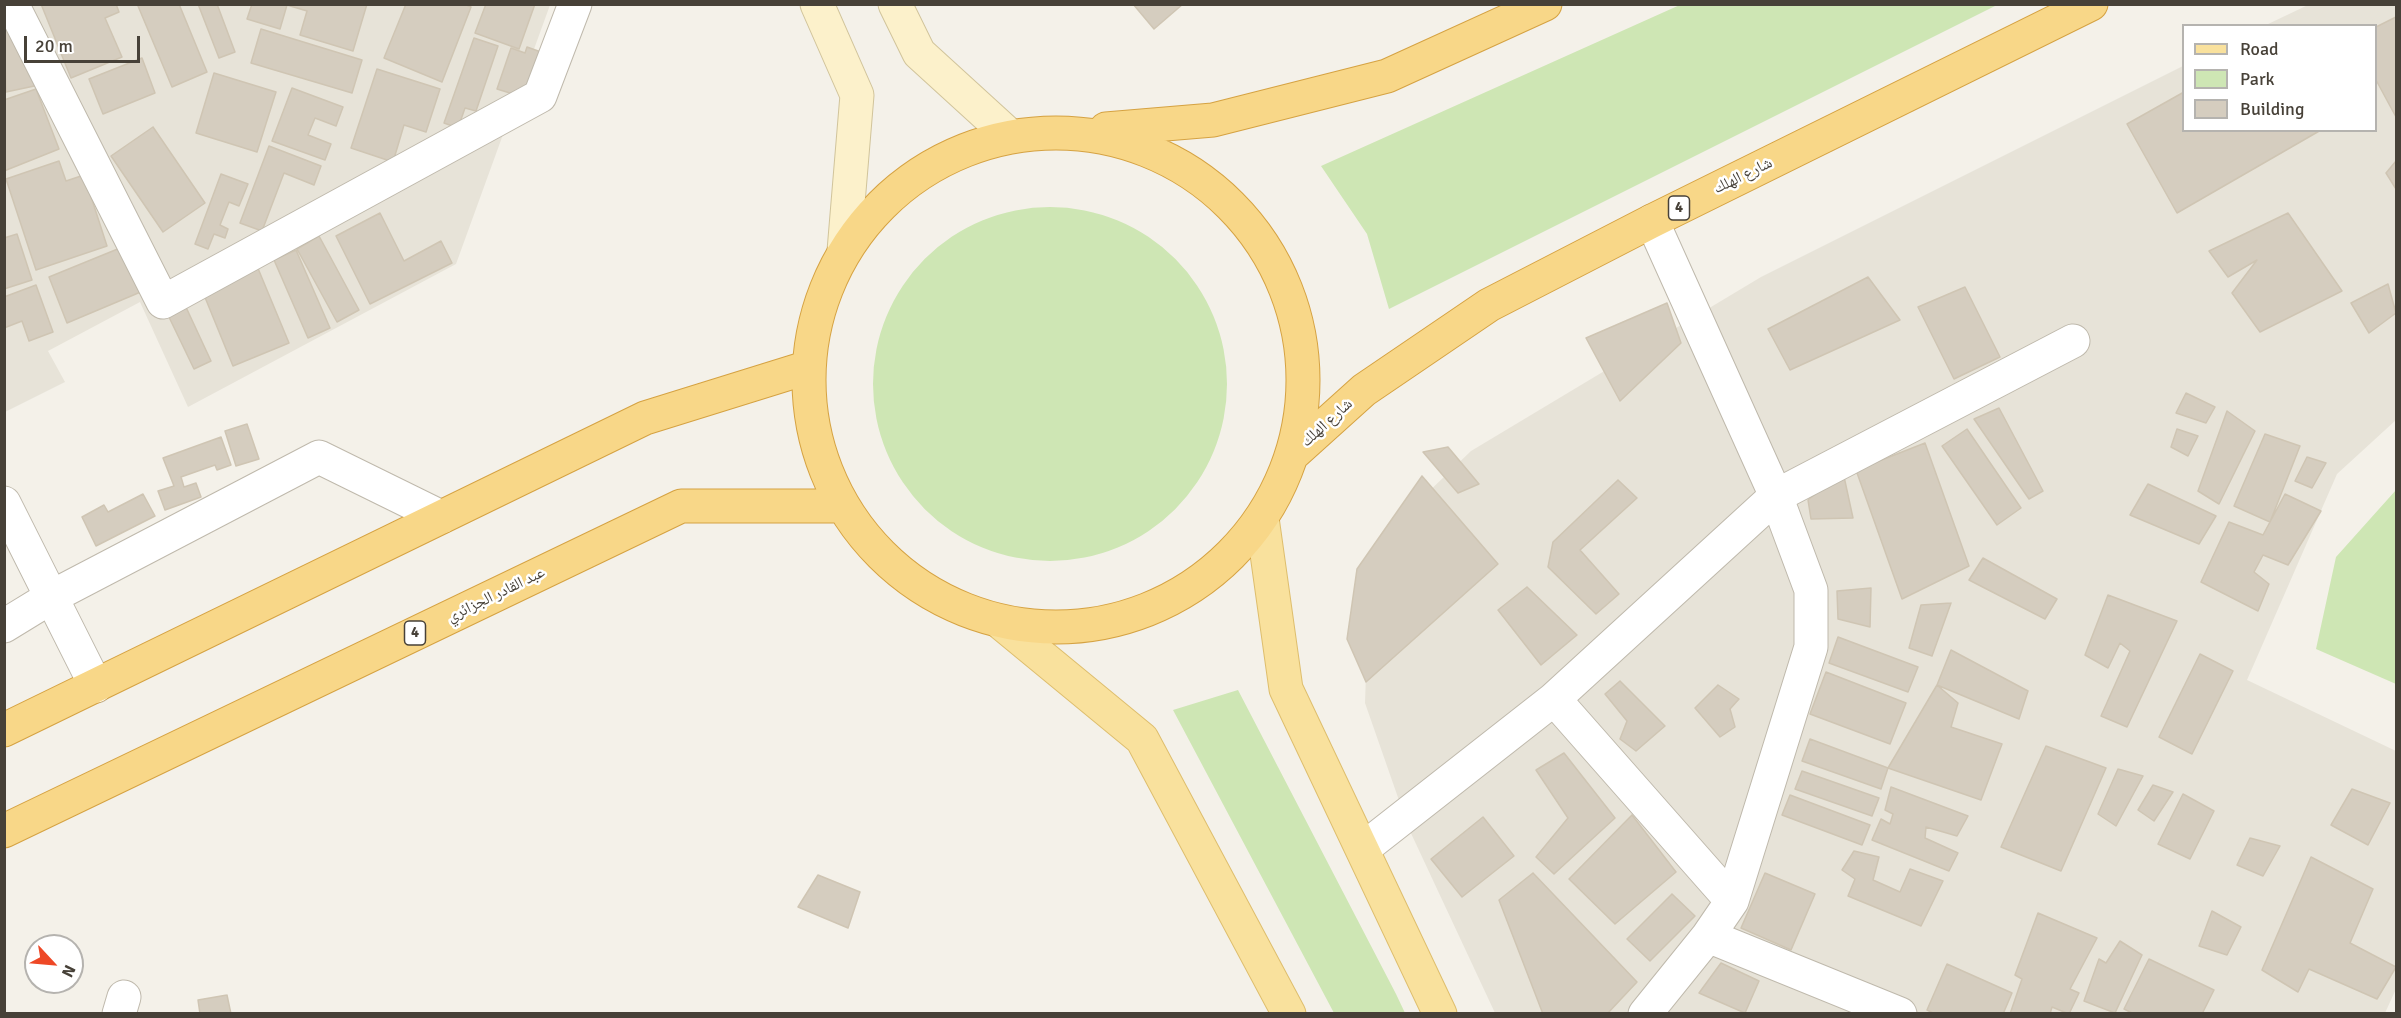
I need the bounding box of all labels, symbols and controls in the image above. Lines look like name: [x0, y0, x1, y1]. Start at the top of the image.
scale bar: [27, 24, 142, 62]
legend: [2182, 24, 2377, 132]
text: 20 m: [35, 35, 73, 57]
text: Road: [2240, 38, 2279, 60]
text: Park: [2240, 68, 2275, 90]
text: Building: [2240, 98, 2304, 120]
street label: شارع الهلك: [1711, 154, 1775, 198]
road number: 4: [1668, 196, 1690, 220]
street label: شارع الهلك: [1297, 395, 1357, 451]
street label: عبد القادر الجزائري: [444, 563, 548, 627]
road number: 4: [404, 621, 426, 645]
north arrow: [24, 934, 84, 994]
text: N: [57, 962, 80, 980]

